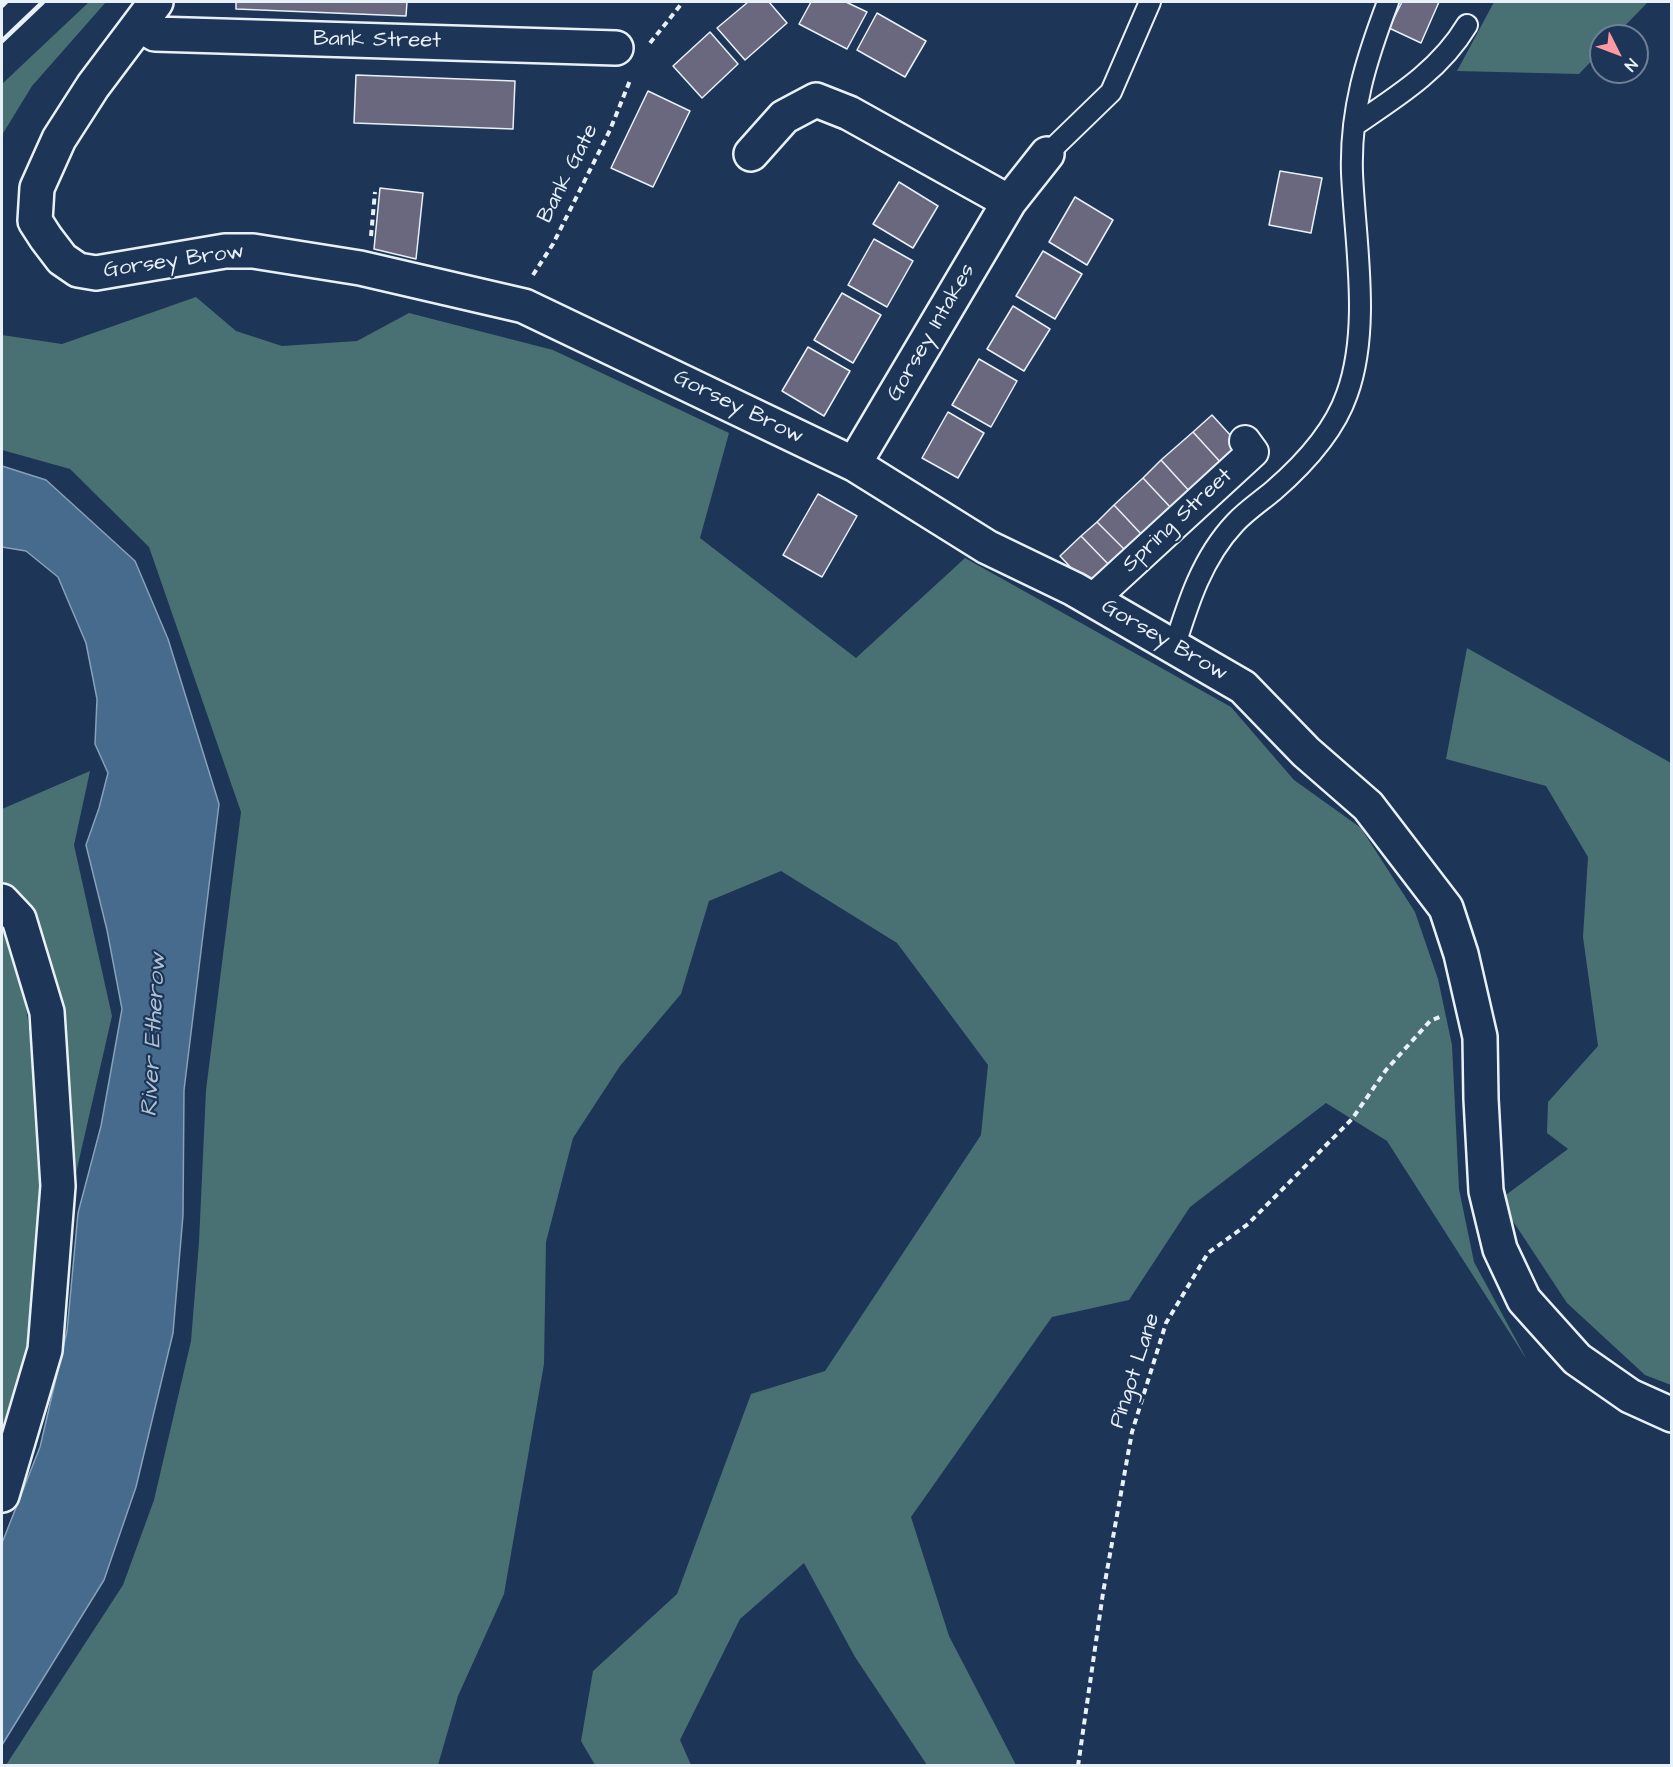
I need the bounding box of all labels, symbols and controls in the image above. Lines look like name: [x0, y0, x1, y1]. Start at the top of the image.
north arrow: [1589, 24, 1649, 84]
street label: Bank Street: [313, 27, 441, 55]
text: N: [1619, 54, 1642, 76]
street label: Bank Gate: [533, 120, 605, 228]
street label: Gorsey Brow: [102, 239, 246, 285]
street label: Gorsey Intakes: [882, 260, 982, 406]
street label: Gorsey Brow: [669, 365, 807, 451]
street label: Spring Street: [1117, 463, 1239, 579]
street label: Gorsey Brow: [1096, 594, 1232, 688]
water label: River Etherow: [136, 952, 174, 1118]
street label: Pingot Lane: [1105, 1310, 1167, 1432]

